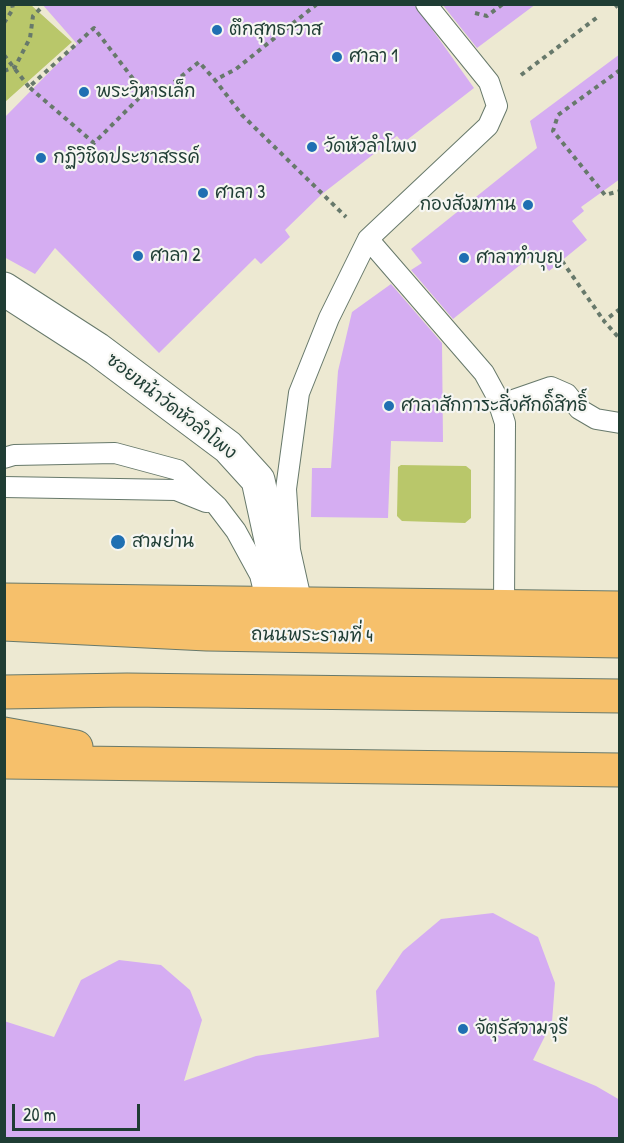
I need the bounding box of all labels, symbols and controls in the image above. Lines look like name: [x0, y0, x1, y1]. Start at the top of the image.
place label: ตึกสุทธาวาส: [229, 19, 322, 41]
marker: ตึกสุทธาวาส: [210, 23, 224, 37]
place label: ศาลา 1: [349, 46, 398, 68]
marker: ศาลา 1: [330, 50, 344, 64]
place label: พระวิหารเล็ก: [96, 81, 196, 103]
marker: พระวิหารเล็ก: [77, 85, 91, 99]
place label: วัดหัวลำโพง: [324, 136, 417, 158]
marker: วัดหัวลำโพง: [305, 140, 319, 154]
place label: กฏิวิชิดประชาสรรค์: [53, 147, 200, 169]
marker: กฏิวิชิดประชาสรรค์: [34, 151, 48, 165]
place label: ศาลา 3: [215, 182, 265, 204]
marker: ศาลา 3: [196, 186, 210, 200]
place label: กองสังฆทาน: [420, 194, 516, 216]
marker: กองสังฆทาน: [521, 198, 535, 212]
place label: ศาลา 2: [150, 245, 201, 267]
place label: ศาลาทำบุญ: [476, 247, 563, 269]
marker: ศาลา 2: [131, 249, 145, 263]
marker: ศาลาทำบุญ: [457, 251, 471, 265]
street label: ซอยหน้าวัดหัวลำโพง: [102, 349, 240, 465]
place label: ศาลาสักการะสิ่งศักดิ์สิทธิ์: [401, 395, 588, 417]
marker: ศาลาสักการะสิ่งศักดิ์สิทธิ์: [382, 399, 396, 413]
place label: สามย่าน: [132, 531, 194, 553]
marker: สามย่าน: [109, 533, 127, 551]
street label: ถนนพระรามที่ 4: [251, 624, 373, 648]
place label: จัตุรัสจามจุรี: [475, 1018, 568, 1040]
marker: จัตุรัสจามจุรี: [456, 1022, 470, 1036]
scale bar: [15, 1092, 142, 1130]
text: 20 m: [23, 1102, 56, 1127]

